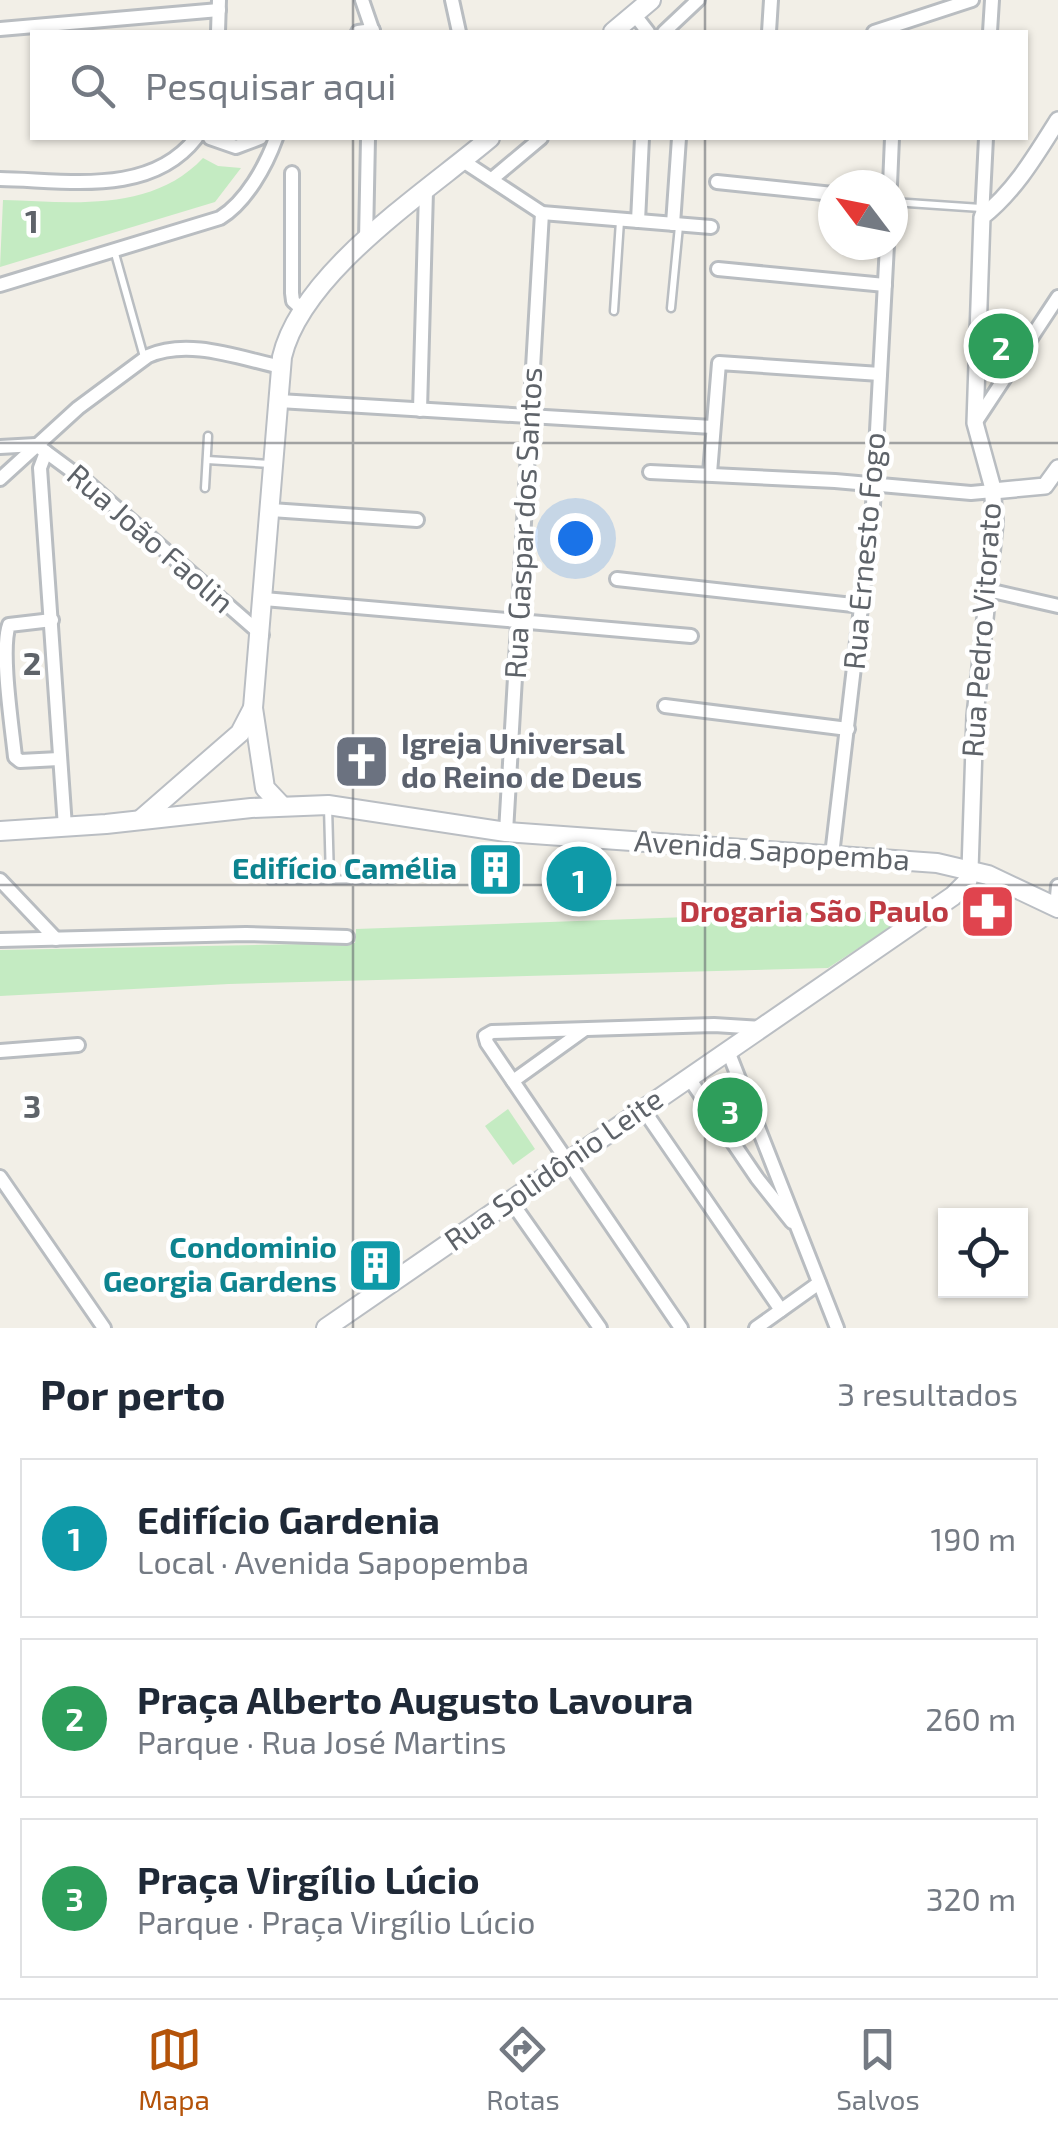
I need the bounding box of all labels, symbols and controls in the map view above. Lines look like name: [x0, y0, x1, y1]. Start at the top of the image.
search box: [30, 30, 1028, 140]
icon: search: [65, 58, 120, 113]
text: Pesquisar aqui: [145, 62, 396, 108]
north arrow: [818, 170, 908, 260]
text: 1: [25, 201, 39, 239]
pin: 2: [968, 308, 1034, 384]
street label: Rua Gaspar dos Santos: [496, 366, 548, 680]
street label: Rua Ernesto Fogo: [835, 431, 891, 671]
street label: Rua João Faolin: [61, 456, 242, 619]
street label: Rua Pedro Vitorato: [953, 501, 1007, 759]
your location: [550, 513, 601, 564]
text: 2: [23, 643, 41, 681]
place label: Igreja Universal do Reino de Deus: [401, 724, 642, 794]
church icon: Igreja Universal do Reino de Deus: [332, 731, 392, 791]
street label: Avenida Sapopemba: [633, 821, 911, 877]
building icon: Edifício Camélia: [466, 839, 526, 899]
pin: 1: [546, 842, 612, 916]
place label: Edifício Camélia: [232, 849, 457, 885]
pharmacy icon: Drogaria São Paulo: [958, 882, 1018, 942]
place label: Drogaria São Paulo: [679, 892, 949, 928]
pin: 3: [698, 1072, 762, 1148]
street label: Rua Solidônio Leite: [437, 1080, 669, 1257]
text: 3: [23, 1086, 41, 1124]
map controls: [938, 1208, 1028, 1298]
button: locate: [938, 1208, 1028, 1298]
place label: Condominio Georgia Gardens: [103, 1228, 337, 1298]
building icon: Condominio Georgia Gardens: [346, 1235, 406, 1295]
text: Por perto: [40, 1368, 226, 1418]
text: 3 resultados: [837, 1374, 1018, 1412]
text: Edifício Gardenia: [137, 1496, 440, 1542]
text: 1: [68, 1519, 81, 1557]
text: 190 m: [930, 1519, 1016, 1557]
text: Local · Avenida Sapopemba: [137, 1542, 529, 1580]
text: Praça Alberto Augusto Lavoura: [137, 1676, 694, 1722]
text: 2: [65, 1699, 84, 1737]
text: 260 m: [925, 1699, 1016, 1737]
text: Parque · Rua José Martins: [137, 1722, 506, 1760]
text: Praça Virgílio Lúcio: [137, 1856, 480, 1902]
text: 3: [65, 1879, 84, 1917]
text: 320 m: [926, 1879, 1016, 1917]
text: Parque · Praça Virgílio Lúcio: [137, 1902, 535, 1940]
tab: Mapa: [138, 2022, 210, 2116]
tab: Rotas: [486, 2022, 560, 2116]
tab: Salvos: [836, 2022, 920, 2116]

